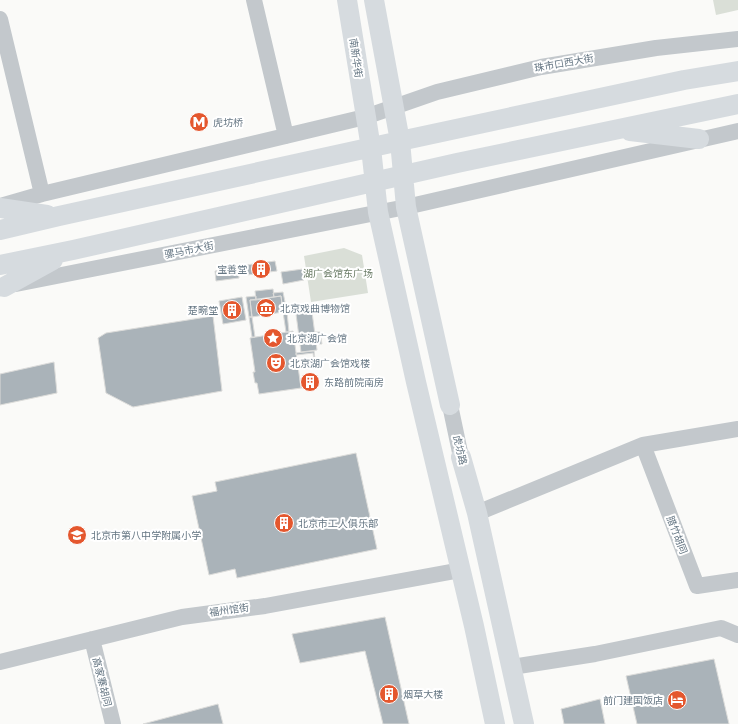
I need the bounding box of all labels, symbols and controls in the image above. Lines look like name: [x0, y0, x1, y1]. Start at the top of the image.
street label: 南新华街: [346, 37, 366, 79]
street label: 珠市口西大街: [533, 51, 595, 75]
metro station icon: 虎坊桥: [188, 111, 210, 133]
place label: 虎坊桥: [213, 116, 243, 129]
street label: 骡马市大街: [163, 239, 215, 261]
building icon: 宝善堂: [250, 258, 272, 280]
place label: 宝善堂: [217, 263, 247, 276]
park label: 湖广会馆东广场: [303, 267, 373, 280]
museum icon: 北京戏曲博物馆: [255, 297, 277, 319]
building icon: 楚畹堂: [221, 299, 243, 321]
place label: 北京戏曲博物馆: [280, 302, 350, 315]
place label: 楚畹堂: [188, 304, 218, 317]
place icon: 北京湖广会馆: [262, 327, 284, 349]
place label: 北京湖广会馆: [287, 332, 347, 345]
theatre icon: 北京湖广会馆戏楼: [265, 352, 287, 374]
place label: 北京湖广会馆戏楼: [290, 357, 370, 370]
building icon: 东路前院南房: [299, 371, 321, 393]
place label: 东路前院南房: [324, 376, 384, 389]
street label: 虎坊路: [450, 434, 470, 466]
building icon: 北京市工人俱乐部: [273, 512, 295, 534]
street label: 腊竹胡同: [664, 514, 690, 556]
place label: 北京市工人俱乐部: [298, 517, 378, 530]
school or university icon: 北京市第八中学附属小学: [66, 524, 88, 546]
place label: 北京市第八中学附属小学: [91, 529, 201, 542]
street label: 福州馆街: [208, 601, 250, 619]
street label: 高家寨胡同: [90, 656, 114, 708]
building icon: 烟草大楼: [378, 683, 400, 705]
place label: 烟草大楼: [403, 688, 443, 701]
hotel icon: 前门建国饭店: [666, 689, 688, 711]
place label: 前门建国饭店: [603, 694, 663, 707]

